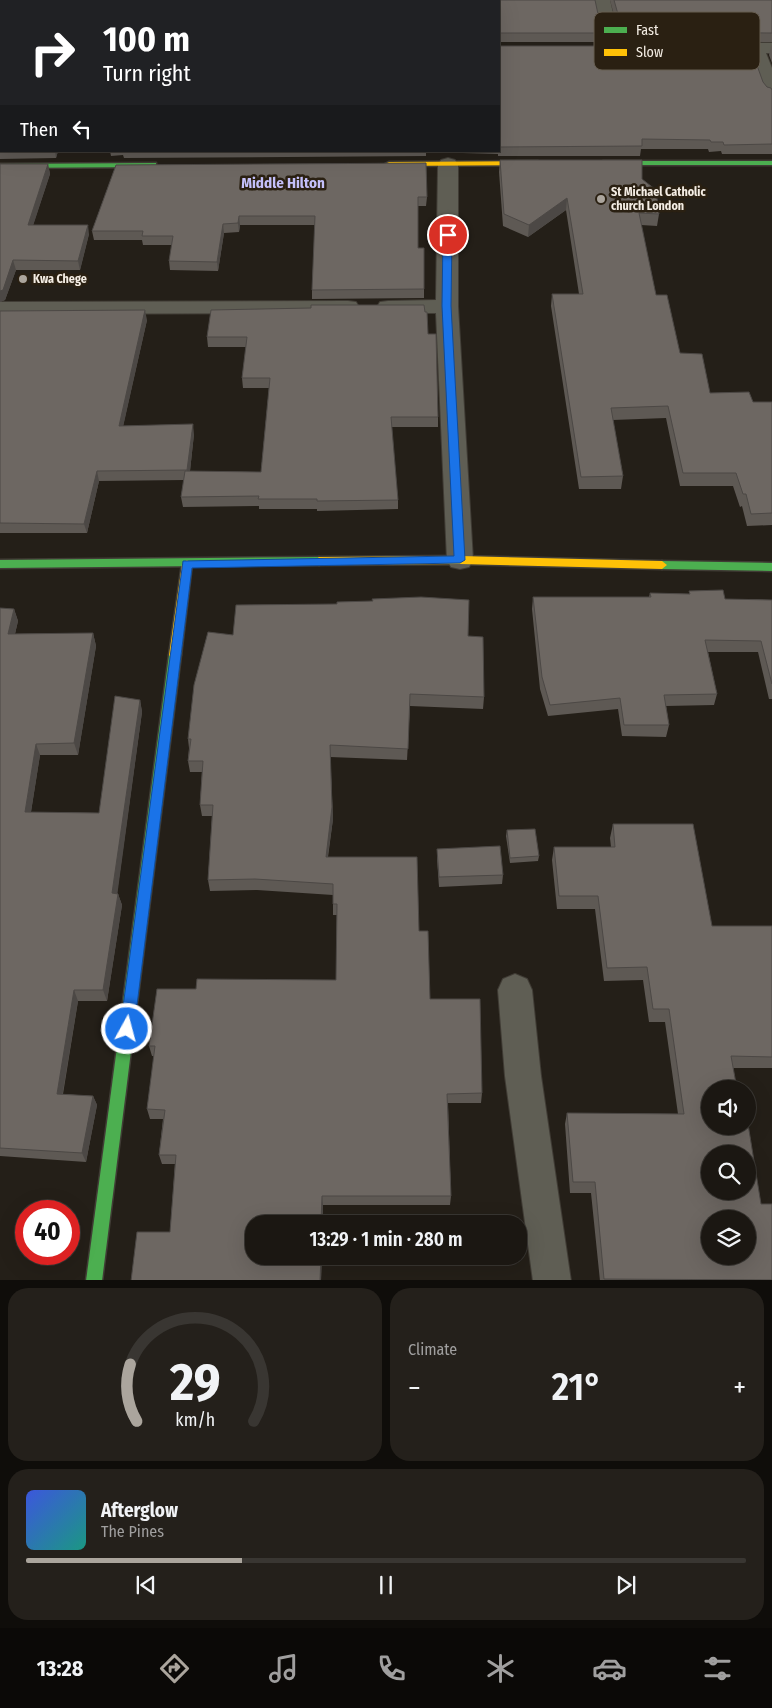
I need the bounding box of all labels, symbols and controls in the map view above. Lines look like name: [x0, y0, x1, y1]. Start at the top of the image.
legend: [594, 12, 760, 70]
text: 100 m: [103, 18, 190, 60]
icon: right: [20, 20, 85, 85]
text: Fast: [636, 22, 659, 39]
text: Slow: [636, 44, 663, 61]
text: Turn right: [103, 60, 191, 87]
icon: left: [68, 115, 96, 143]
text: Then: [20, 118, 58, 141]
district label: Middle Hilton: [241, 174, 325, 192]
place label: St Michael Catholic church London: [611, 185, 706, 213]
marker: St Michael Catholic church London: [595, 193, 607, 205]
pin: [427, 214, 469, 256]
icon: arrive: [434, 221, 462, 249]
place label: Kwa Chege: [33, 272, 87, 286]
marker: Kwa Chege: [17, 273, 29, 285]
position arrow: [100, 1002, 152, 1054]
map controls: [701, 1080, 756, 1265]
button: sound: [701, 1080, 756, 1135]
button: search: [701, 1145, 756, 1200]
speed limit sign: 40: [15, 1200, 80, 1265]
button: layers: [701, 1210, 756, 1265]
text: 13:29 · 1 min · 280 m: [309, 1228, 463, 1251]
text: Climate: [408, 1340, 457, 1359]
text: 29: [169, 1351, 220, 1414]
text: 21°: [552, 1364, 602, 1410]
text: −: [408, 1371, 421, 1404]
text: +: [733, 1371, 746, 1404]
text: km/h: [175, 1409, 215, 1431]
text: Afterglow: [101, 1499, 178, 1522]
text: The Pines: [101, 1522, 164, 1541]
icon: previous: [132, 1571, 160, 1599]
icon: pause: [372, 1571, 400, 1599]
icon: next: [612, 1571, 640, 1599]
icon: directions: [157, 1651, 192, 1686]
icon: music: [266, 1651, 301, 1686]
icon: phone: [374, 1651, 409, 1686]
icon: climate: [483, 1651, 518, 1686]
icon: car: [592, 1651, 627, 1686]
icon: filters: [700, 1651, 735, 1686]
text: 13:28: [37, 1655, 83, 1682]

